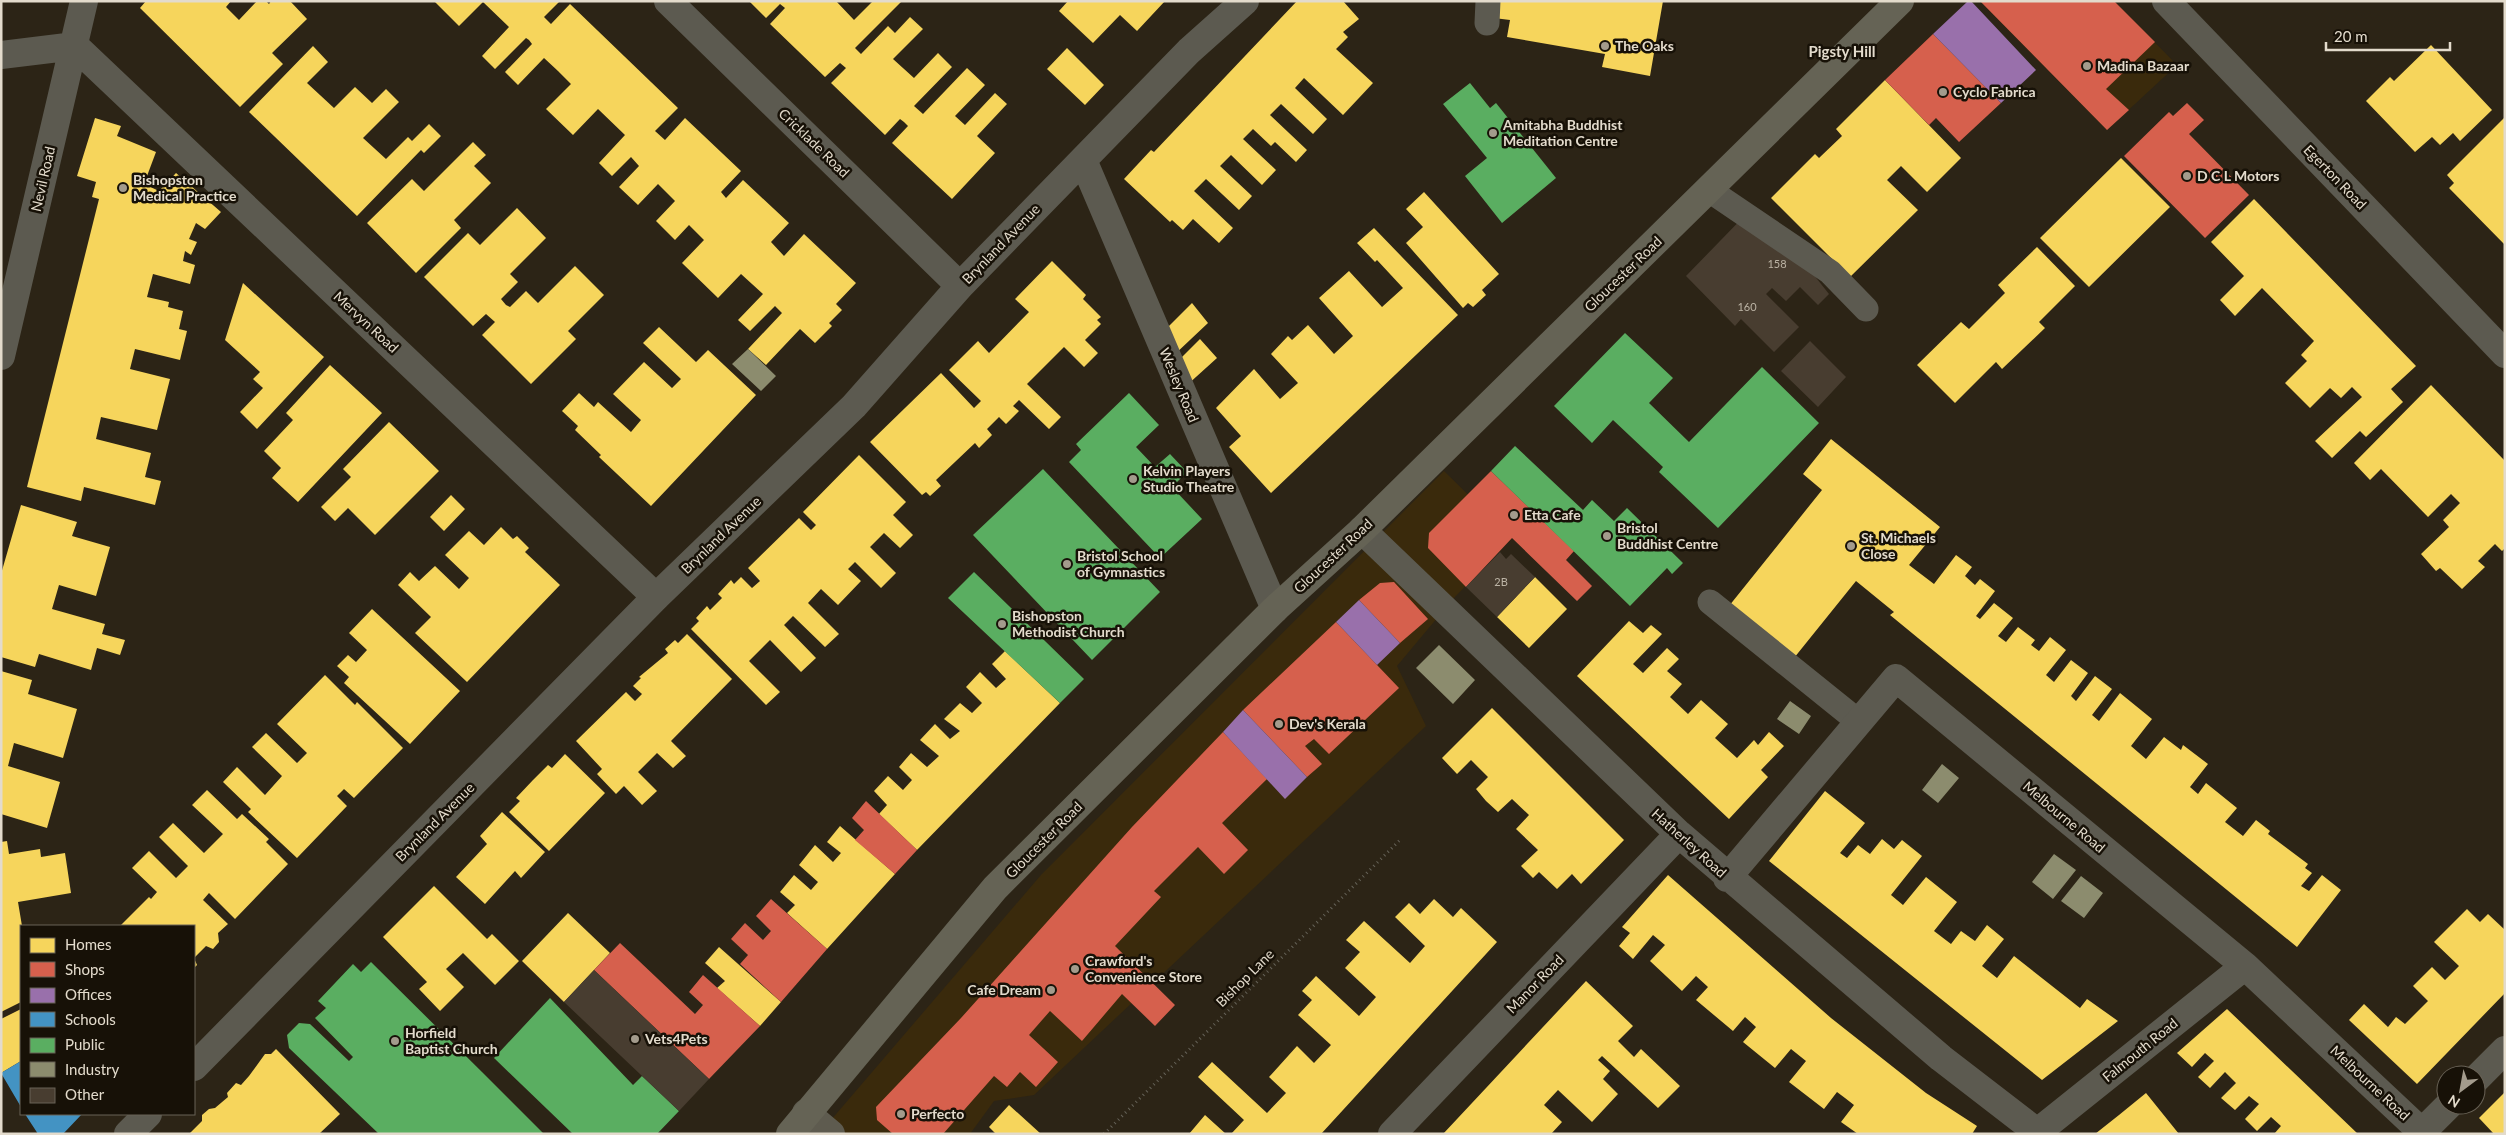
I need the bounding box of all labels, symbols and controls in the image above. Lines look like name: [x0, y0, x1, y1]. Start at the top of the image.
scale bar: [2326, 20, 2450, 52]
text: 20 m: [2334, 27, 2368, 45]
place label: The Oaks: [1615, 37, 1674, 54]
marker: The Oaks: [1599, 40, 1611, 52]
district label: Pigsty Hill: [1808, 42, 1876, 60]
place label: Madina Bazaar: [2097, 57, 2190, 74]
marker: Madina Bazaar: [2081, 60, 2093, 72]
place label: Cyclo Fabrica: [1953, 83, 2036, 100]
marker: Cyclo Fabrica: [1937, 86, 1949, 98]
street label: Cricklade Road: [775, 105, 853, 181]
place label: Amitabha Buddhist Meditation Centre: [1502, 116, 1623, 149]
marker: Amitabha Buddhist Meditation Centre: [1487, 127, 1499, 139]
street label: Egerton Road: [2300, 141, 2370, 212]
street label: Nevil Road: [27, 145, 58, 213]
place label: D C L Motors: [2197, 167, 2279, 184]
marker: D C L Motors: [2181, 170, 2193, 182]
place label: Bishopston Medical Practice: [133, 171, 237, 204]
marker: Bishopston Medical Practice: [117, 182, 129, 194]
street label: Brynland Avenue: [958, 200, 1043, 287]
street label: Gloucester Road: [1580, 232, 1665, 315]
house number: 158: [1767, 257, 1787, 270]
street label: Mervyn Road: [330, 287, 402, 356]
house number: 160: [1737, 300, 1757, 313]
street label: Wesley Road: [1156, 345, 1203, 425]
place label: Kelvin Players Studio Theatre: [1143, 462, 1235, 495]
marker: Kelvin Players Studio Theatre: [1127, 473, 1139, 485]
street label: Brynland Avenue: [677, 492, 764, 577]
place label: Etta Cafe: [1524, 506, 1581, 523]
marker: Etta Cafe: [1508, 509, 1520, 521]
street label: Gloucester Road: [1290, 515, 1375, 596]
place label: Bristol Buddhist Centre: [1617, 519, 1719, 552]
place label: St. Michaels Close: [1861, 529, 1936, 562]
marker: Bristol Buddhist Centre: [1601, 530, 1613, 542]
marker: St. Michaels Close: [1845, 540, 1857, 552]
place label: Bristol School of Gymnastics: [1077, 547, 1165, 580]
marker: Bristol School of Gymnastics: [1061, 558, 1073, 570]
house number: 2B: [1494, 575, 1508, 588]
place label: Bishopston Methodist Church: [1012, 607, 1125, 640]
marker: Bishopston Methodist Church: [996, 618, 1008, 630]
place label: Dev's Kerala: [1289, 715, 1366, 732]
marker: Dev's Kerala: [1273, 718, 1285, 730]
street label: Melbourne Road: [2020, 777, 2109, 856]
street label: Brynland Avenue: [392, 779, 478, 865]
street label: Gloucester Road: [1002, 798, 1085, 881]
street label: Hatherley Road: [1648, 805, 1730, 881]
legend: [20, 925, 195, 1115]
text: Homes: [65, 935, 111, 953]
street label: Bishop Lane: [1212, 945, 1277, 1010]
street label: Manor Road: [1502, 951, 1567, 1017]
place label: Crawford's Convenience Store: [1085, 952, 1202, 985]
text: Shops: [65, 960, 105, 978]
marker: Crawford's Convenience Store: [1069, 963, 1081, 975]
place label: Cafe Dream: [967, 981, 1041, 998]
marker: Cafe Dream: [1045, 984, 1057, 996]
text: Offices: [65, 985, 112, 1003]
text: Schools: [65, 1010, 116, 1028]
street label: Falmouth Road: [2099, 1014, 2181, 1085]
place label: Horfield Baptist Church: [405, 1024, 498, 1057]
place label: Vets4Pets: [644, 1030, 708, 1047]
marker: Vets4Pets: [629, 1033, 641, 1045]
text: Public: [65, 1035, 105, 1053]
marker: Horfield Baptist Church: [389, 1035, 401, 1047]
street label: Melbourne Road: [2327, 1042, 2413, 1124]
text: Industry: [65, 1060, 120, 1078]
north arrow: [2436, 1065, 2486, 1115]
text: Other: [65, 1085, 105, 1103]
text: N: [2445, 1091, 2463, 1112]
place label: Perfecto: [911, 1105, 964, 1122]
marker: Perfecto: [895, 1108, 907, 1120]

